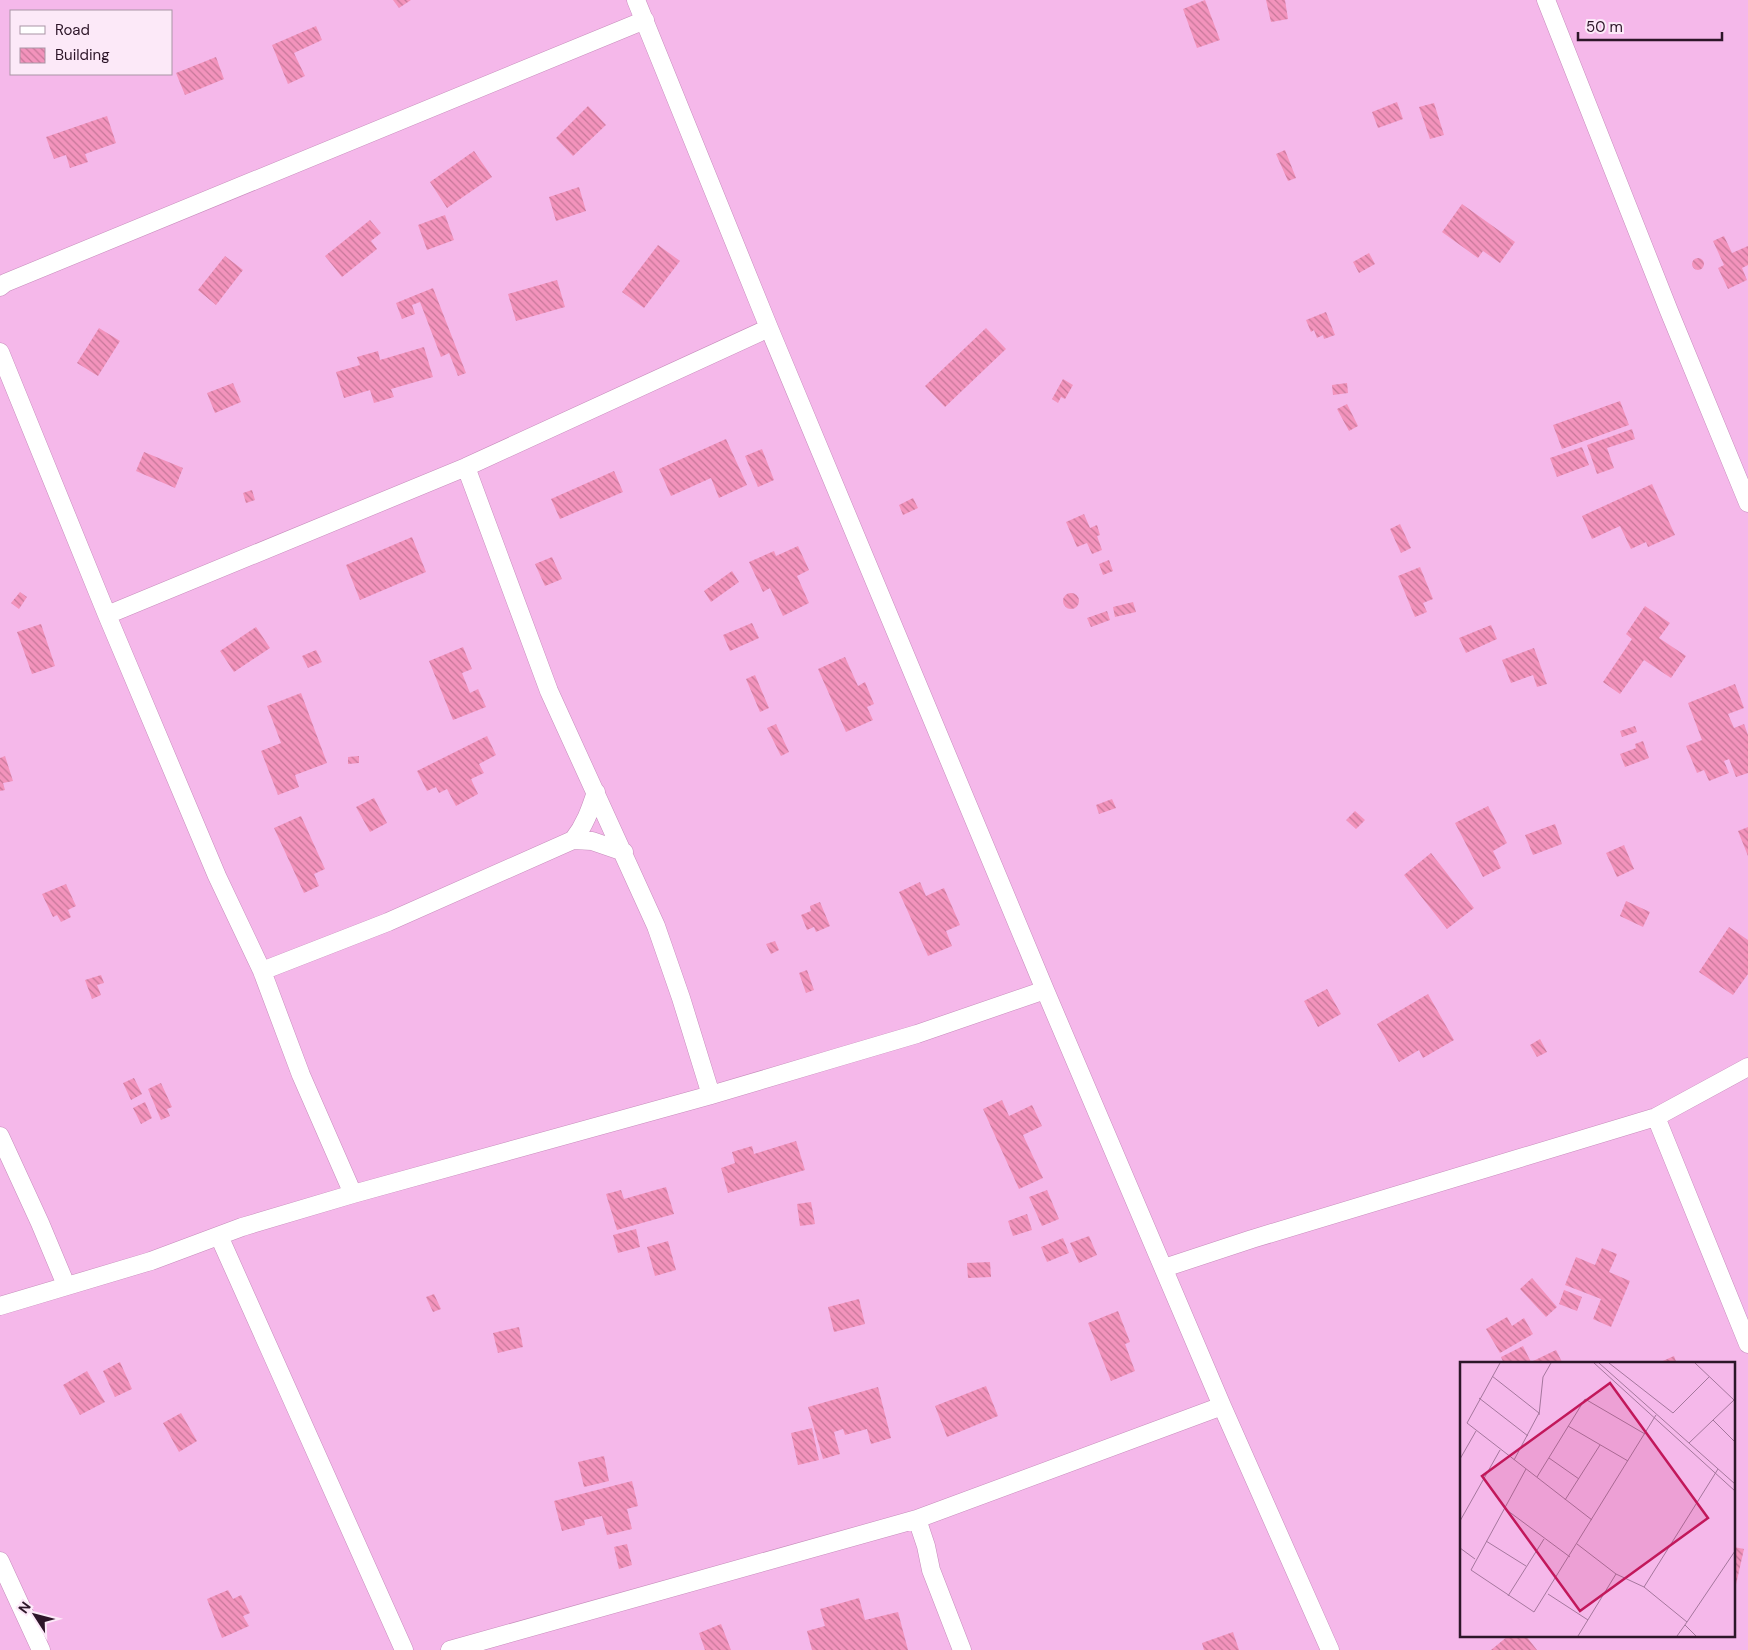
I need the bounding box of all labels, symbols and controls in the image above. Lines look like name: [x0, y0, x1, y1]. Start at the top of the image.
legend: [10, 10, 172, 75]
scale bar: [1578, 10, 1722, 42]
text: 50 m: [1586, 17, 1623, 37]
text: Road: [55, 20, 90, 40]
text: Building: [55, 45, 110, 65]
inset map: [1460, 1362, 1736, 1638]
north arrow: [10, 1590, 60, 1640]
text: N: [14, 1598, 35, 1617]

